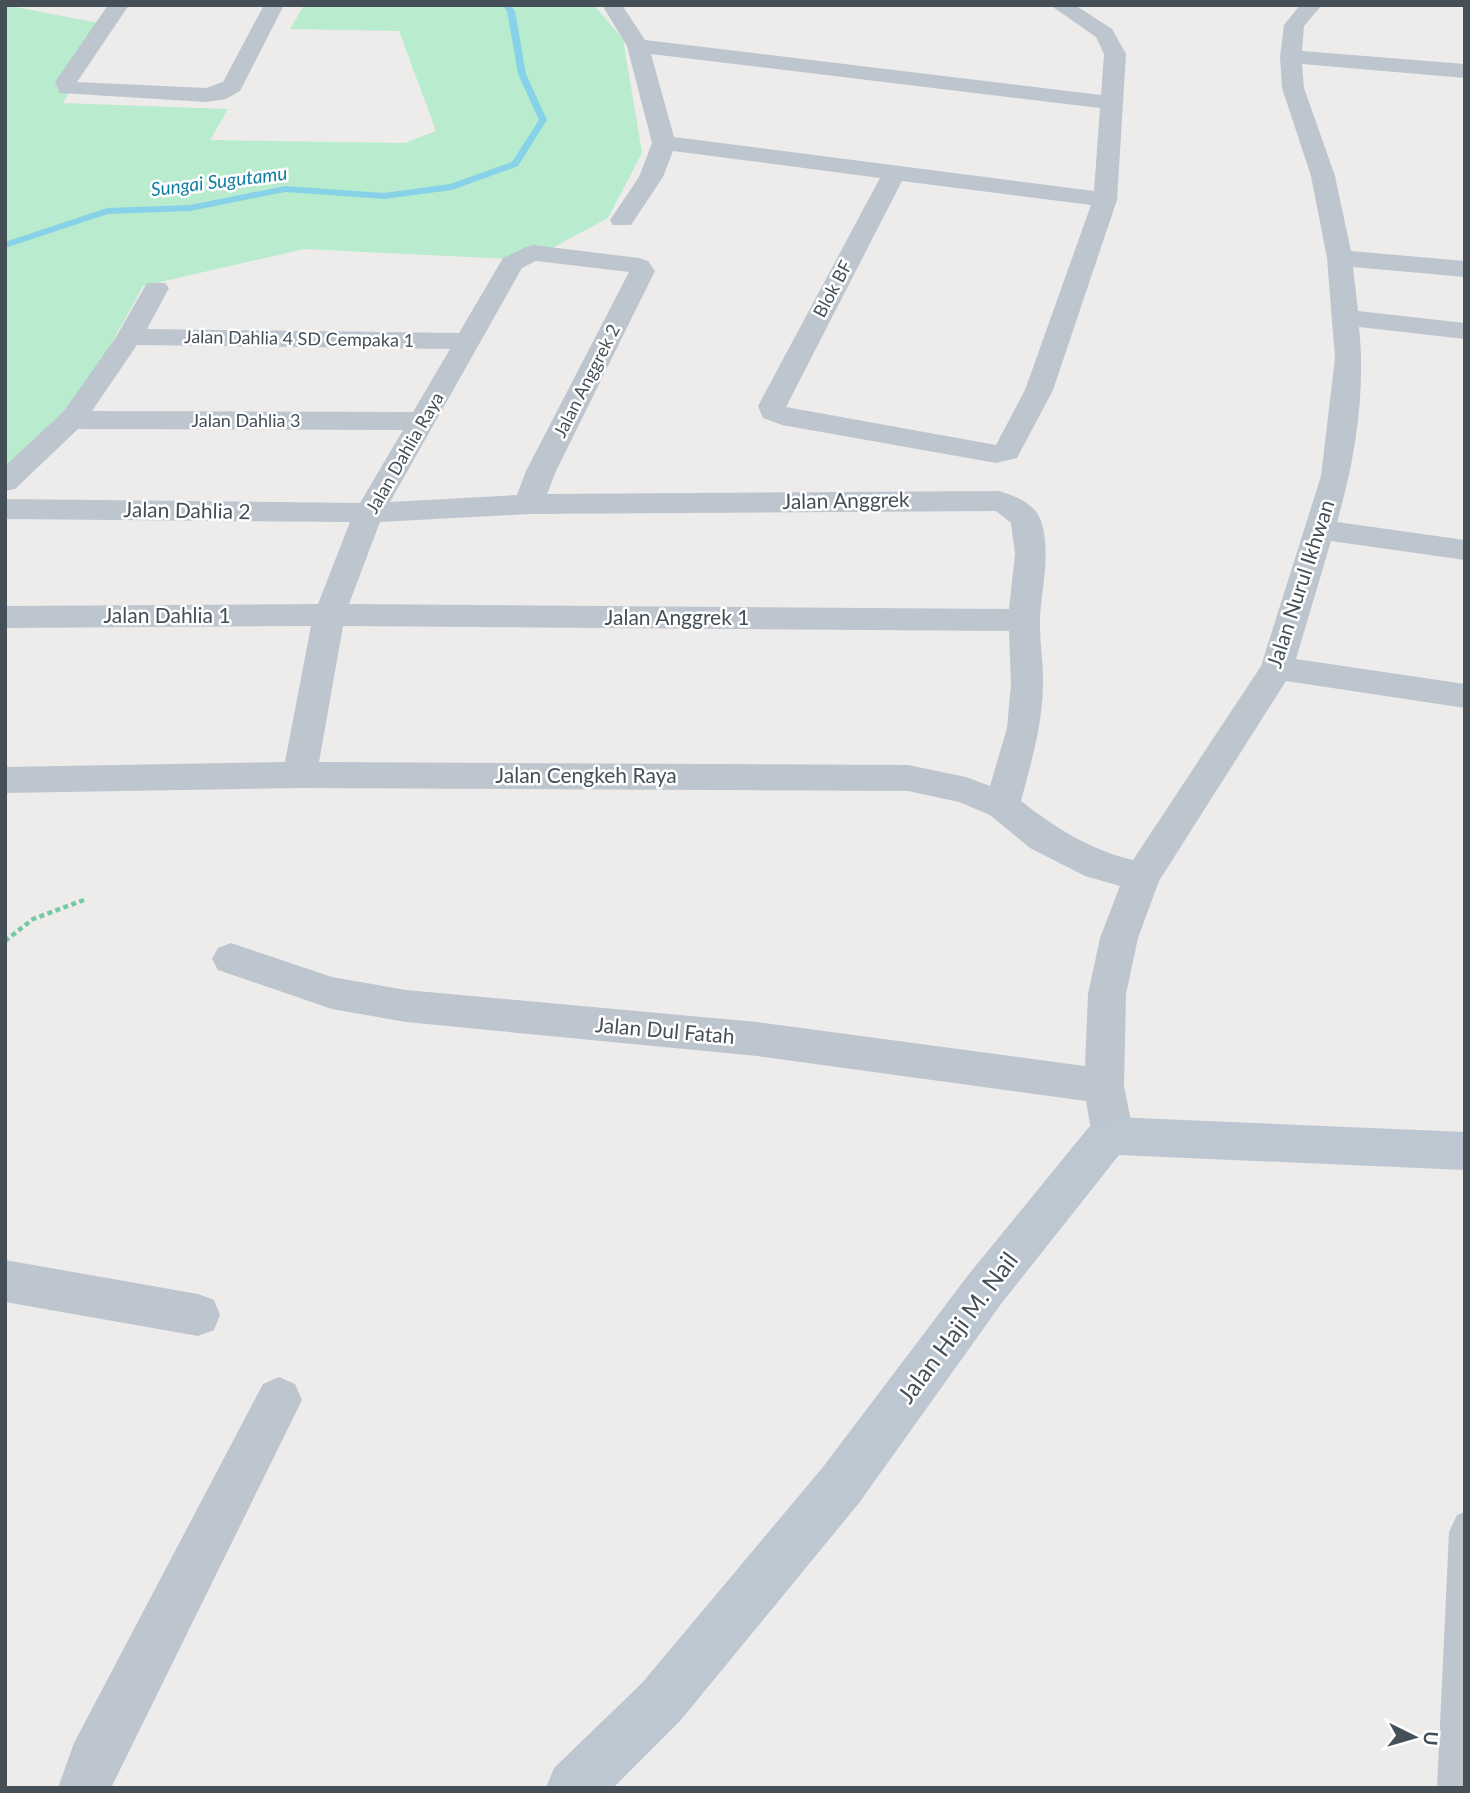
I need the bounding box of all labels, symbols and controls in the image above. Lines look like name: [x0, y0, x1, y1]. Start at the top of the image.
water label: Sungai Sugutamu: [149, 161, 288, 200]
street label: Blok BF: [808, 256, 856, 321]
street label: Jalan Anggrek 2: [548, 320, 624, 441]
street label: Jalan Dahlia 4 SD Cempaka 1: [184, 325, 414, 351]
street label: Jalan Dahlia Raya: [360, 388, 448, 517]
street label: Jalan Dahlia 3: [191, 409, 301, 431]
street label: Jalan Anggrek: [782, 486, 910, 513]
street label: Jalan Dahlia 2: [123, 496, 251, 523]
street label: Jalan Nurul Ikhwan: [1261, 496, 1339, 671]
street label: Jalan Dahlia 1: [103, 602, 231, 627]
street label: Jalan Anggrek 1: [605, 604, 749, 629]
street label: Jalan Cengkeh Raya: [495, 762, 677, 787]
street label: Jalan Dul Fatah: [595, 1011, 736, 1048]
street label: Jalan Haji M. Nail: [891, 1246, 1023, 1408]
north arrow: [1379, 1702, 1449, 1772]
text: U: [1419, 1730, 1444, 1747]

